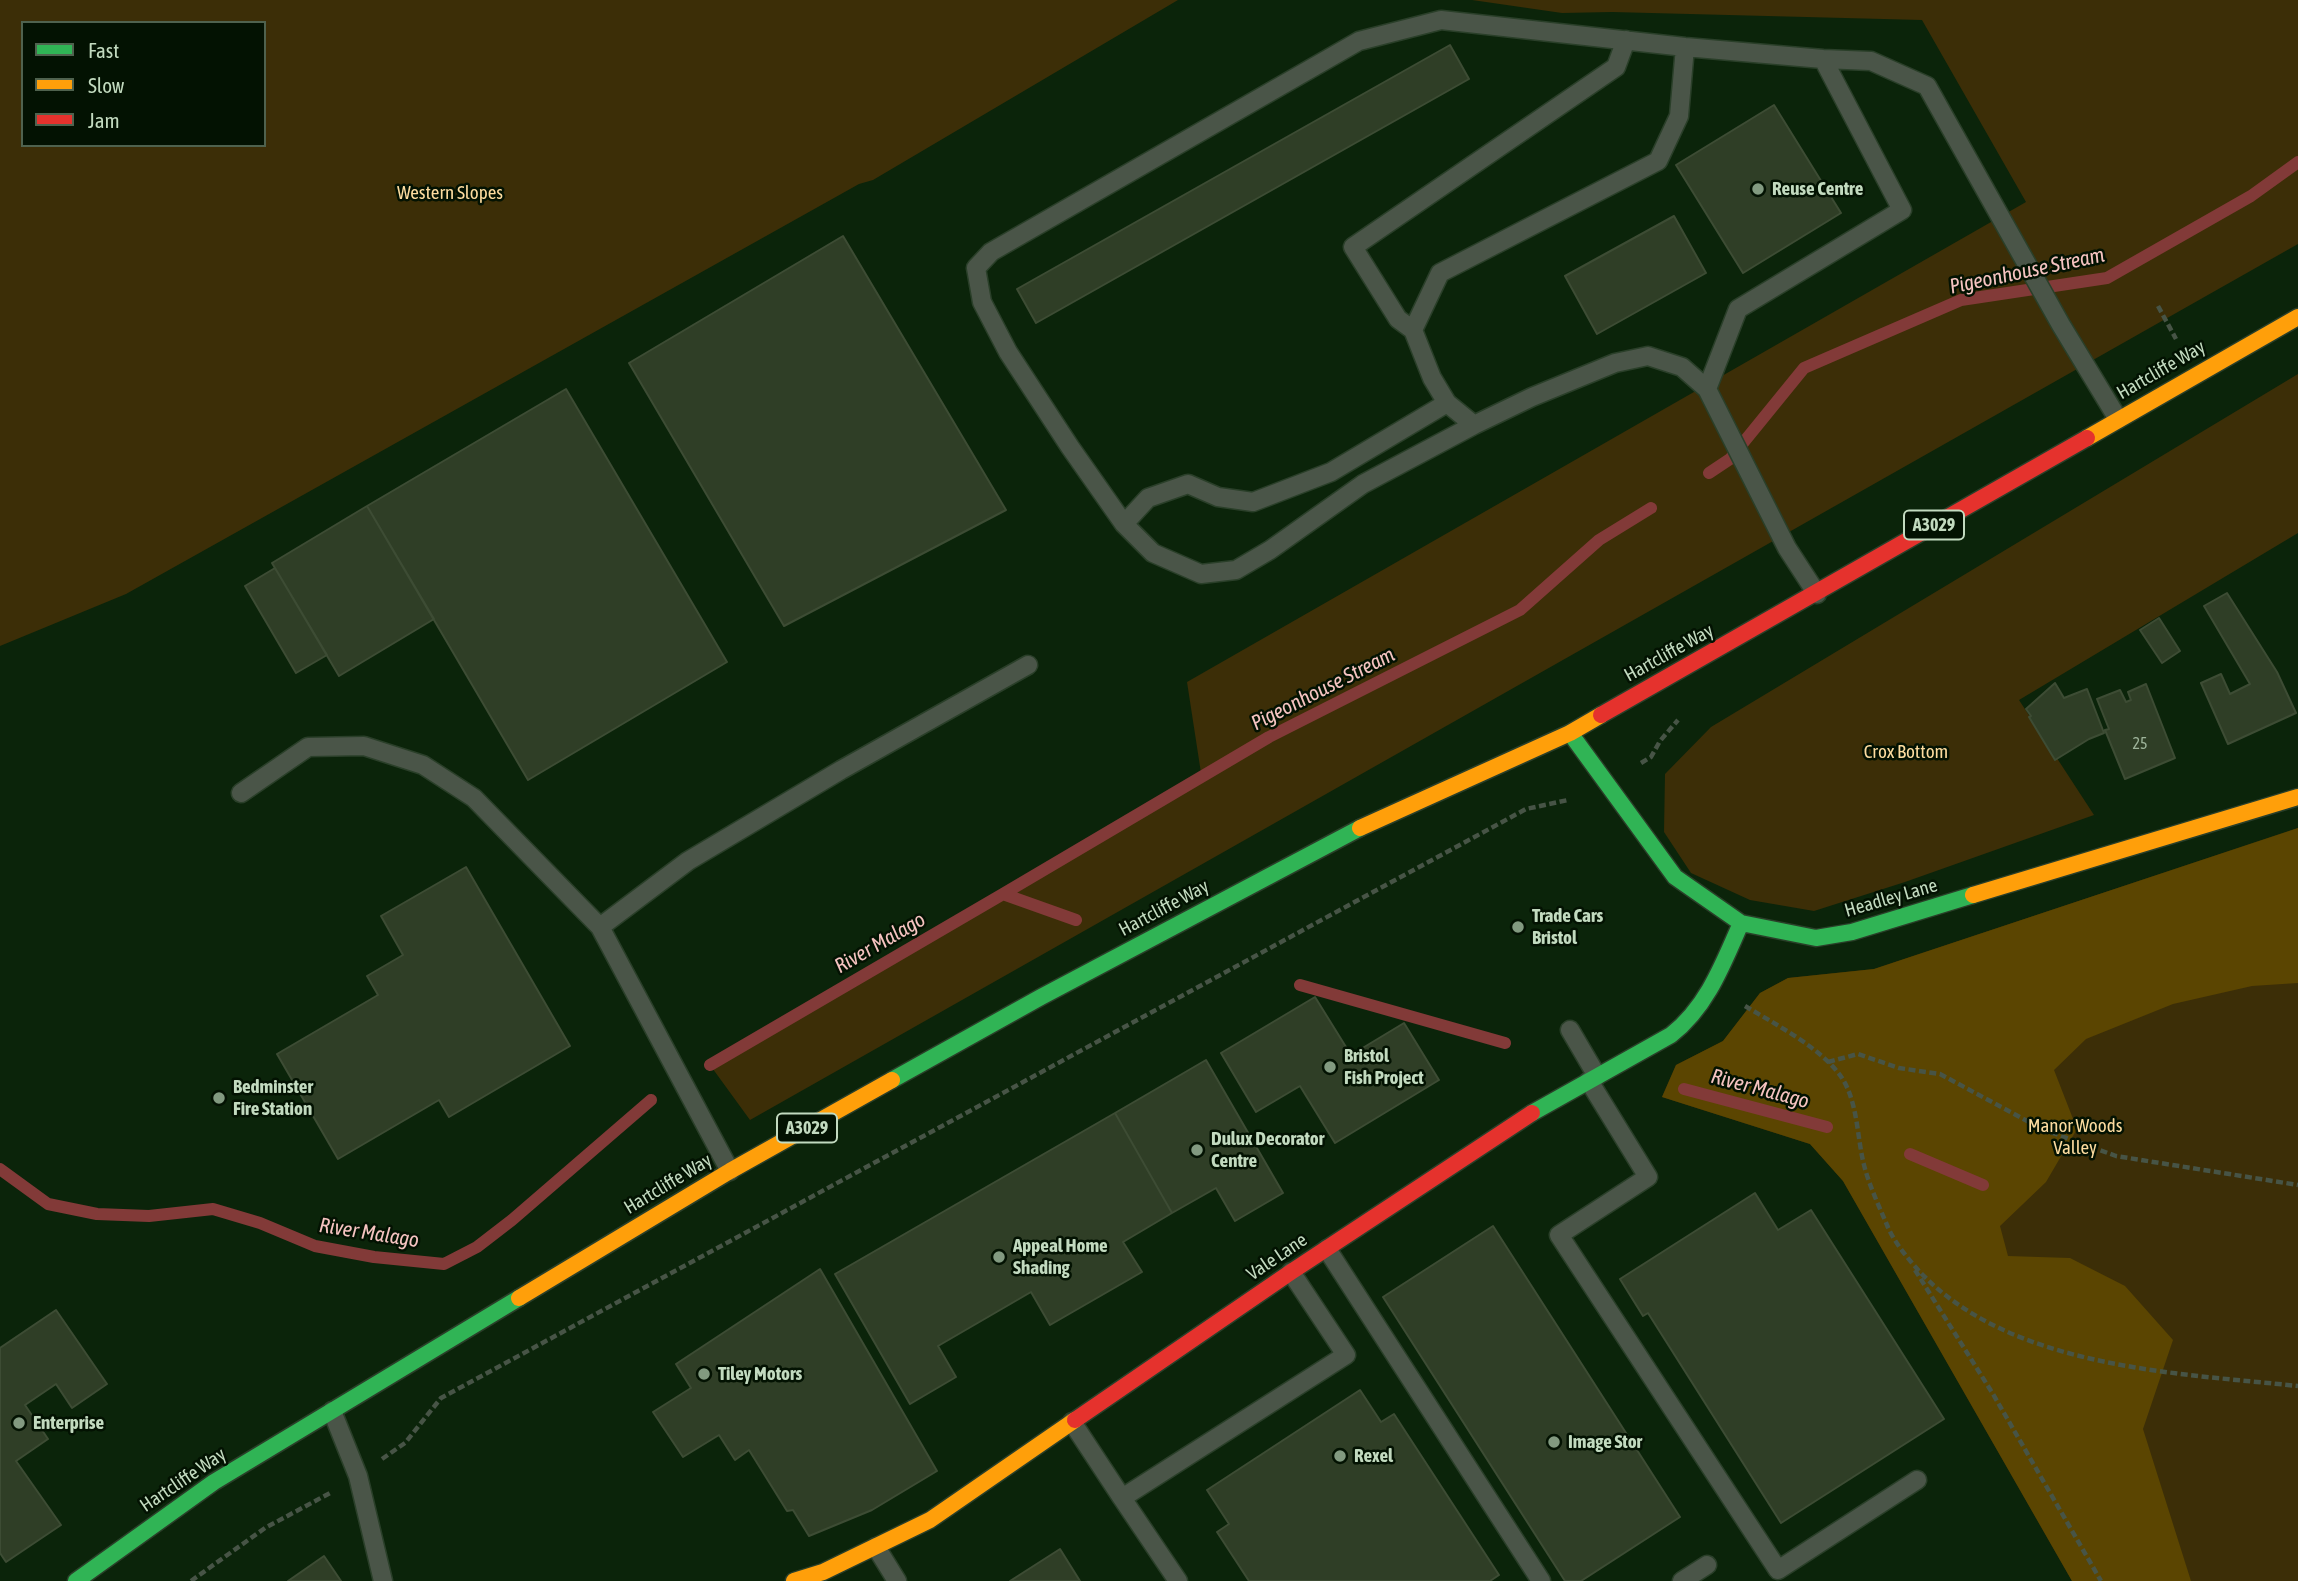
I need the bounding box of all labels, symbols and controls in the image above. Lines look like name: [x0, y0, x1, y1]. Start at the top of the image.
legend: [21, 21, 266, 147]
text: Fast: [88, 38, 119, 62]
text: Slow: [88, 73, 124, 97]
text: Jam: [88, 108, 120, 132]
place label: Reuse Centre: [1772, 178, 1863, 200]
marker: Reuse Centre: [1750, 181, 1766, 197]
park label: Western Slopes: [397, 182, 503, 204]
water label: Pigeonhouse Stream: [1947, 242, 2107, 300]
street label: Hartcliffe Way: [2113, 336, 2209, 404]
road number: A3029: [1904, 510, 1964, 540]
street label: Hartcliffe Way: [1620, 619, 1718, 687]
water label: Pigeonhouse Stream: [1247, 642, 1399, 736]
house number: 25: [2132, 734, 2148, 754]
park label: Crox Bottom: [1864, 741, 1948, 763]
street label: Headley Lane: [1842, 874, 1940, 922]
street label: Hartcliffe Way: [1115, 875, 1213, 941]
place label: Trade Cars Bristol: [1532, 905, 1603, 949]
water label: River Malago: [830, 907, 930, 979]
marker: Trade Cars Bristol: [1510, 919, 1526, 935]
place label: Bristol Fish Project: [1344, 1045, 1424, 1089]
marker: Bristol Fish Project: [1322, 1059, 1338, 1075]
water label: River Malago: [1708, 1064, 1812, 1114]
place label: Bedminster Fire Station: [233, 1076, 313, 1120]
marker: Bedminster Fire Station: [211, 1090, 227, 1106]
road number: A3029: [777, 1114, 837, 1142]
park label: Manor Woods Valley: [2028, 1115, 2122, 1159]
place label: Dulux Decorator Centre: [1211, 1128, 1324, 1172]
marker: Dulux Decorator Centre: [1189, 1142, 1205, 1158]
street label: Hartcliffe Way: [620, 1149, 716, 1219]
water label: River Malago: [317, 1213, 421, 1253]
street label: Vale Lane: [1243, 1229, 1311, 1285]
place label: Appeal Home Shading: [1013, 1235, 1108, 1279]
marker: Appeal Home Shading: [991, 1249, 1007, 1265]
place label: Tiley Motors: [718, 1363, 802, 1385]
marker: Tiley Motors: [696, 1366, 712, 1382]
place label: Enterprise: [33, 1412, 104, 1434]
marker: Enterprise: [11, 1415, 27, 1431]
place label: Image Stor: [1568, 1431, 1642, 1453]
marker: Image Stor: [1546, 1434, 1562, 1450]
street label: Hartcliffe Way: [136, 1443, 230, 1517]
place label: Rexel: [1354, 1445, 1393, 1467]
marker: Rexel: [1332, 1448, 1348, 1464]

